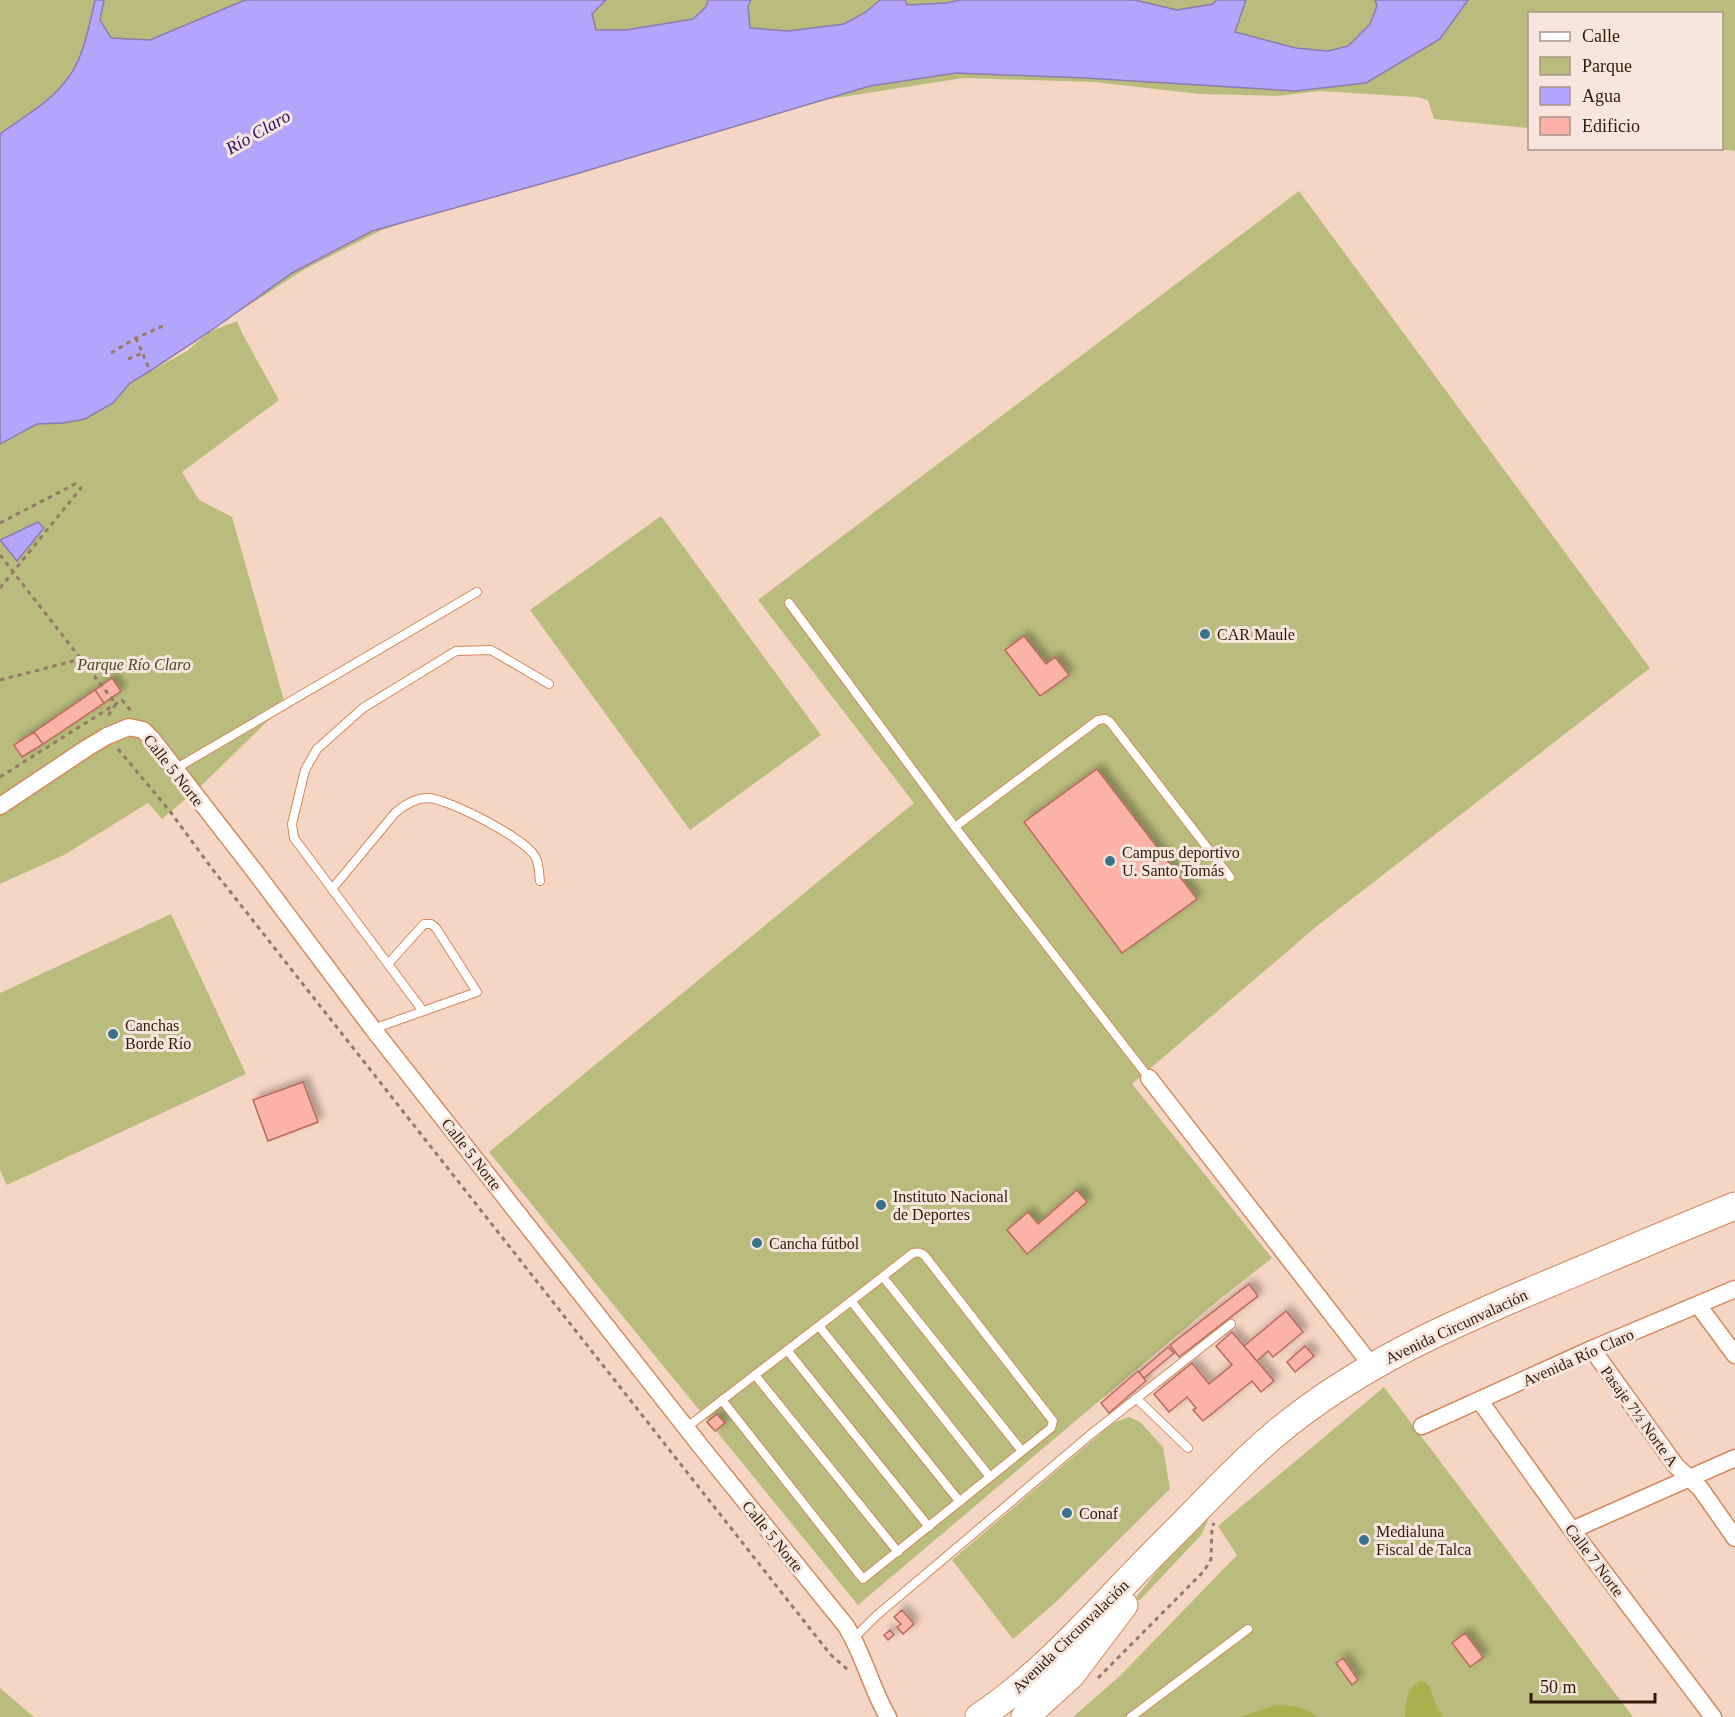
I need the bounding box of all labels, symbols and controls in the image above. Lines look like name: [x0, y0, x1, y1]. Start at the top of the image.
legend: [1528, 12, 1723, 150]
text: Calle: [1582, 26, 1620, 46]
text: Parque: [1582, 56, 1632, 76]
text: Agua: [1582, 86, 1621, 106]
water label: Río Claro: [221, 106, 294, 159]
text: Edificio: [1582, 116, 1640, 136]
place label: CAR Maule: [1217, 626, 1295, 643]
marker: CAR Maule: [1198, 627, 1212, 641]
park label: Parque Río Claro: [76, 656, 191, 674]
street label: Calle 5 Norte: [140, 731, 207, 810]
place label: Campus deportivo U. Santo Tomás: [1122, 844, 1240, 879]
marker: Campus deportivo U. Santo Tomás: [1103, 854, 1117, 868]
place label: Canchas Borde Río: [125, 1017, 191, 1052]
marker: Canchas Borde Río: [106, 1027, 120, 1041]
street label: Calle 5 Norte: [438, 1115, 505, 1194]
place label: Instituto Nacional de Deportes: [893, 1188, 1009, 1224]
marker: Instituto Nacional de Deportes: [874, 1198, 888, 1212]
place label: Cancha fútbol: [769, 1235, 860, 1252]
marker: Cancha fútbol: [750, 1236, 764, 1250]
street label: Avenida Circunvalación: [1382, 1286, 1530, 1367]
street label: Avenida Río Claro: [1520, 1325, 1636, 1390]
street label: Pasaje 7½ Norte A: [1597, 1363, 1682, 1471]
street label: Calle 5 Norte: [739, 1497, 806, 1575]
place label: Conaf: [1079, 1505, 1119, 1522]
marker: Conaf: [1060, 1506, 1074, 1520]
street label: Calle 7 Norte: [1562, 1521, 1627, 1600]
place label: Medialuna Fiscal de Talca: [1376, 1523, 1471, 1558]
marker: Medialuna Fiscal de Talca: [1357, 1533, 1371, 1547]
street label: Avenida Circunvalación: [1009, 1576, 1132, 1696]
scale bar: [1531, 1666, 1656, 1704]
text: 50 m: [1540, 1677, 1577, 1697]

